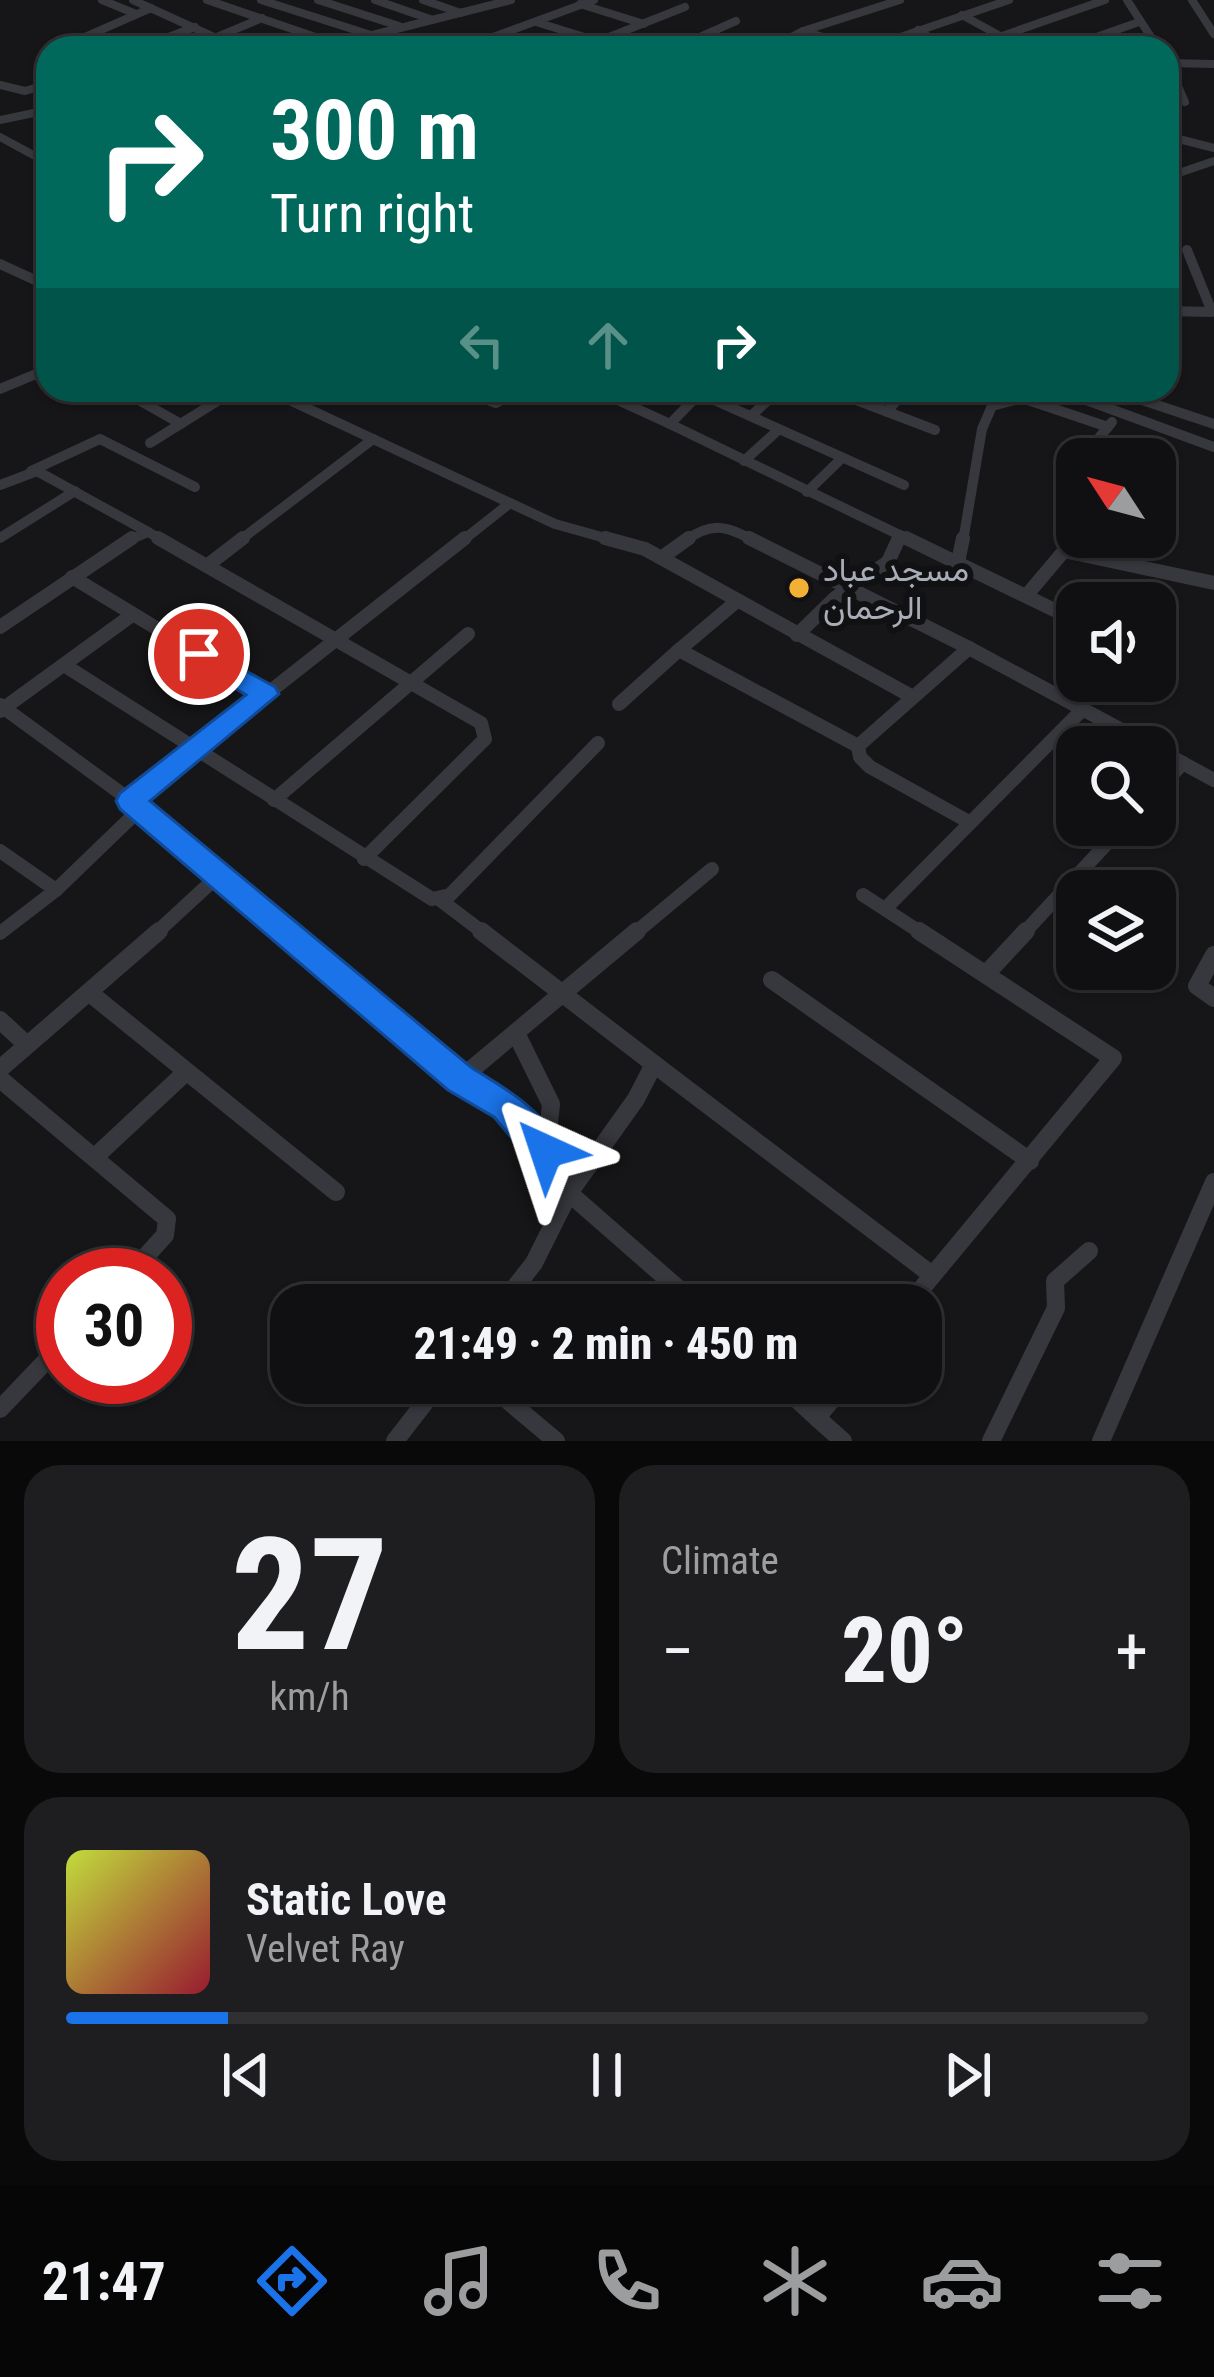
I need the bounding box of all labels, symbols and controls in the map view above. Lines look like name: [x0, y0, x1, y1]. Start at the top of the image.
text: 300 m: [270, 81, 479, 180]
icon: right: [72, 84, 228, 240]
text: Turn right: [270, 182, 474, 245]
icon: left: [449, 312, 515, 378]
icon: ahead: [575, 312, 641, 378]
icon: right: [701, 312, 767, 378]
north arrow: [1056, 438, 1176, 558]
map controls: [1056, 438, 1176, 990]
place label: مسجد عباد الرحمان: [823, 550, 969, 628]
marker: مسجد عباد الرحمان: [786, 575, 812, 601]
button: sound: [1056, 582, 1176, 702]
pin: [148, 603, 250, 705]
icon: arrive: [166, 621, 232, 687]
button: search: [1056, 726, 1176, 846]
button: layers: [1056, 870, 1176, 990]
position arrow: [483, 1088, 609, 1214]
speed limit sign: 30: [36, 1248, 192, 1404]
text: 21:49 · 2 min · 450 m: [414, 1317, 798, 1370]
text: 27: [231, 1504, 388, 1687]
text: Climate: [661, 1538, 779, 1584]
text: 20°: [841, 1599, 968, 1704]
text: −: [661, 1613, 694, 1690]
text: +: [1115, 1613, 1148, 1690]
text: km/h: [269, 1674, 350, 1720]
text: Static Love: [246, 1873, 447, 1926]
text: Velvet Ray: [246, 1926, 405, 1972]
icon: previous: [213, 2042, 279, 2108]
icon: pause: [574, 2042, 640, 2108]
icon: next: [935, 2042, 1001, 2108]
icon: directions: [250, 2239, 334, 2323]
icon: music: [417, 2239, 501, 2323]
icon: phone: [585, 2239, 669, 2323]
icon: climate: [753, 2239, 837, 2323]
icon: car: [920, 2239, 1004, 2323]
icon: filters: [1088, 2239, 1172, 2323]
text: 21:47: [42, 2250, 166, 2313]

